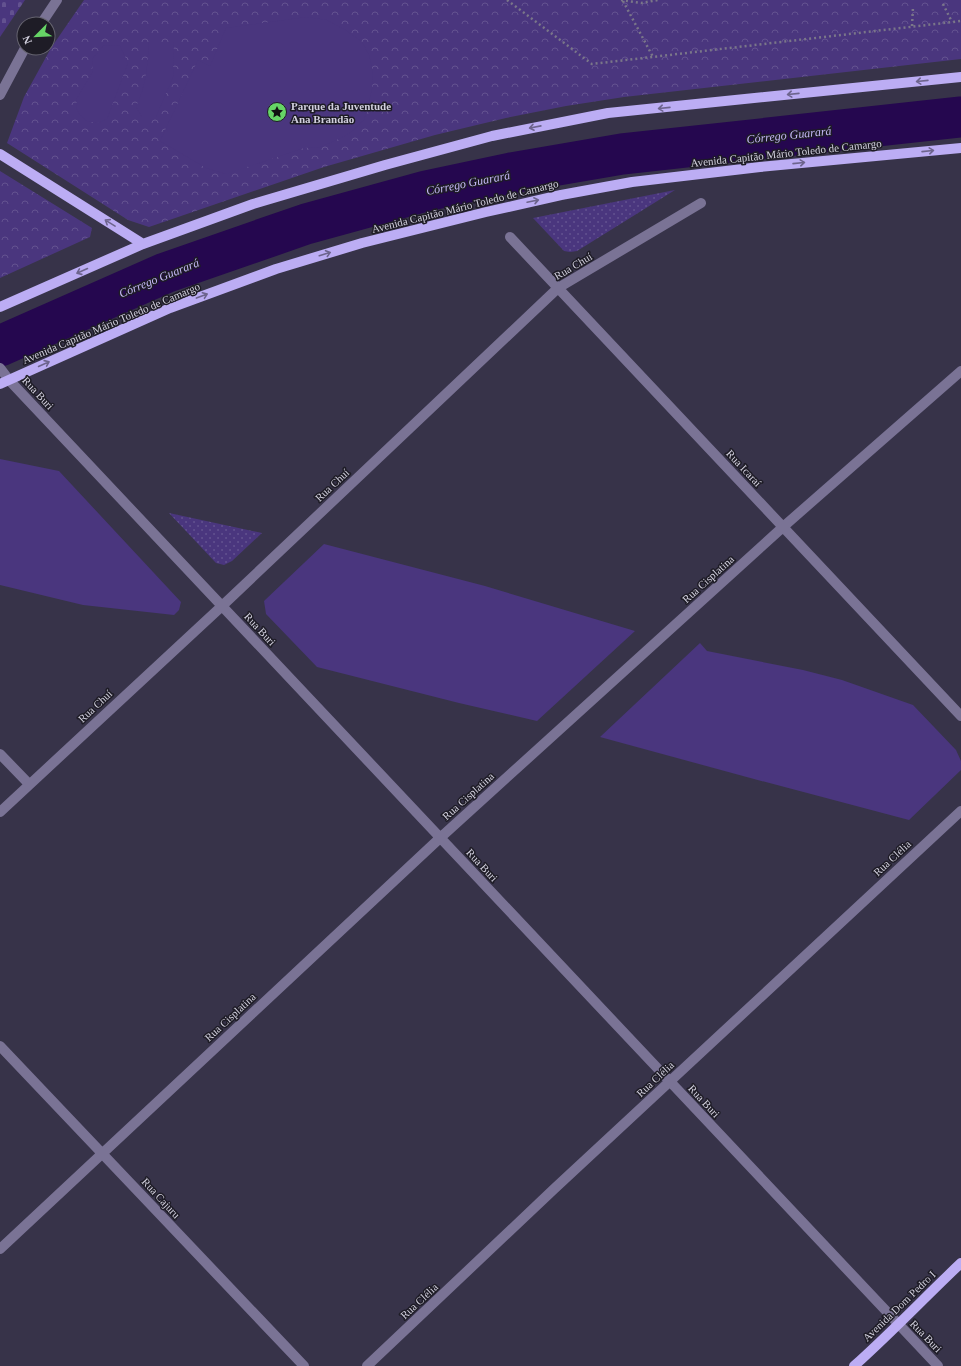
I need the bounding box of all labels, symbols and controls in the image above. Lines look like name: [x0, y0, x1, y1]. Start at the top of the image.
north arrow: [16, 16, 56, 56]
text: N: [20, 34, 34, 46]
one-way arrow: [916, 77, 929, 85]
one-way arrow: [787, 91, 800, 98]
place label: Parque da Juventude Ana Brandão: [291, 100, 391, 125]
place icon: Parque da Juventude Ana Brandão: [266, 101, 288, 123]
one-way arrow: [658, 104, 671, 111]
one-way arrow: [529, 124, 542, 132]
water label: Córrego Guarará: [746, 124, 832, 146]
street label: Avenida Capitão Mário Toledo de Camargo: [690, 137, 883, 169]
one-way arrow: [921, 147, 934, 155]
one-way arrow: [792, 160, 805, 167]
water label: Córrego Guarará: [425, 168, 511, 198]
street label: Avenida Capitão Mário Toledo de Camargo: [370, 177, 560, 235]
one-way arrow: [526, 197, 539, 205]
one-way arrow: [105, 219, 116, 227]
one-way arrow: [319, 250, 332, 257]
street label: Rua Chuí: [552, 250, 594, 282]
water label: Córrego Guarará: [117, 256, 201, 300]
one-way arrow: [77, 268, 89, 275]
street label: Avenida Capitão Mário Toledo de Camargo: [20, 280, 202, 366]
one-way arrow: [196, 292, 208, 300]
one-way arrow: [38, 360, 50, 367]
street label: Rua Buri: [20, 374, 56, 412]
street label: Rua Icaraí: [724, 447, 764, 489]
street label: Rua Chuí: [313, 466, 351, 504]
street label: Rua Cisplatina: [680, 553, 736, 605]
street label: Rua Buri: [242, 610, 278, 648]
street label: Rua Chuí: [76, 687, 114, 725]
street label: Rua Cisplatina: [440, 770, 496, 822]
street label: Rua Clélia: [871, 838, 913, 878]
street label: Rua Buri: [464, 846, 500, 884]
street label: Rua Cisplatina: [202, 990, 258, 1044]
street label: Rua Clélia: [634, 1059, 676, 1099]
street label: Rua Buri: [686, 1082, 722, 1120]
street label: Rua Cajuru: [139, 1175, 183, 1221]
street label: Avenida Dom Pedro I: [860, 1268, 938, 1344]
street label: Rua Clélia: [398, 1281, 440, 1321]
street label: Rua Buri: [908, 1317, 944, 1355]

